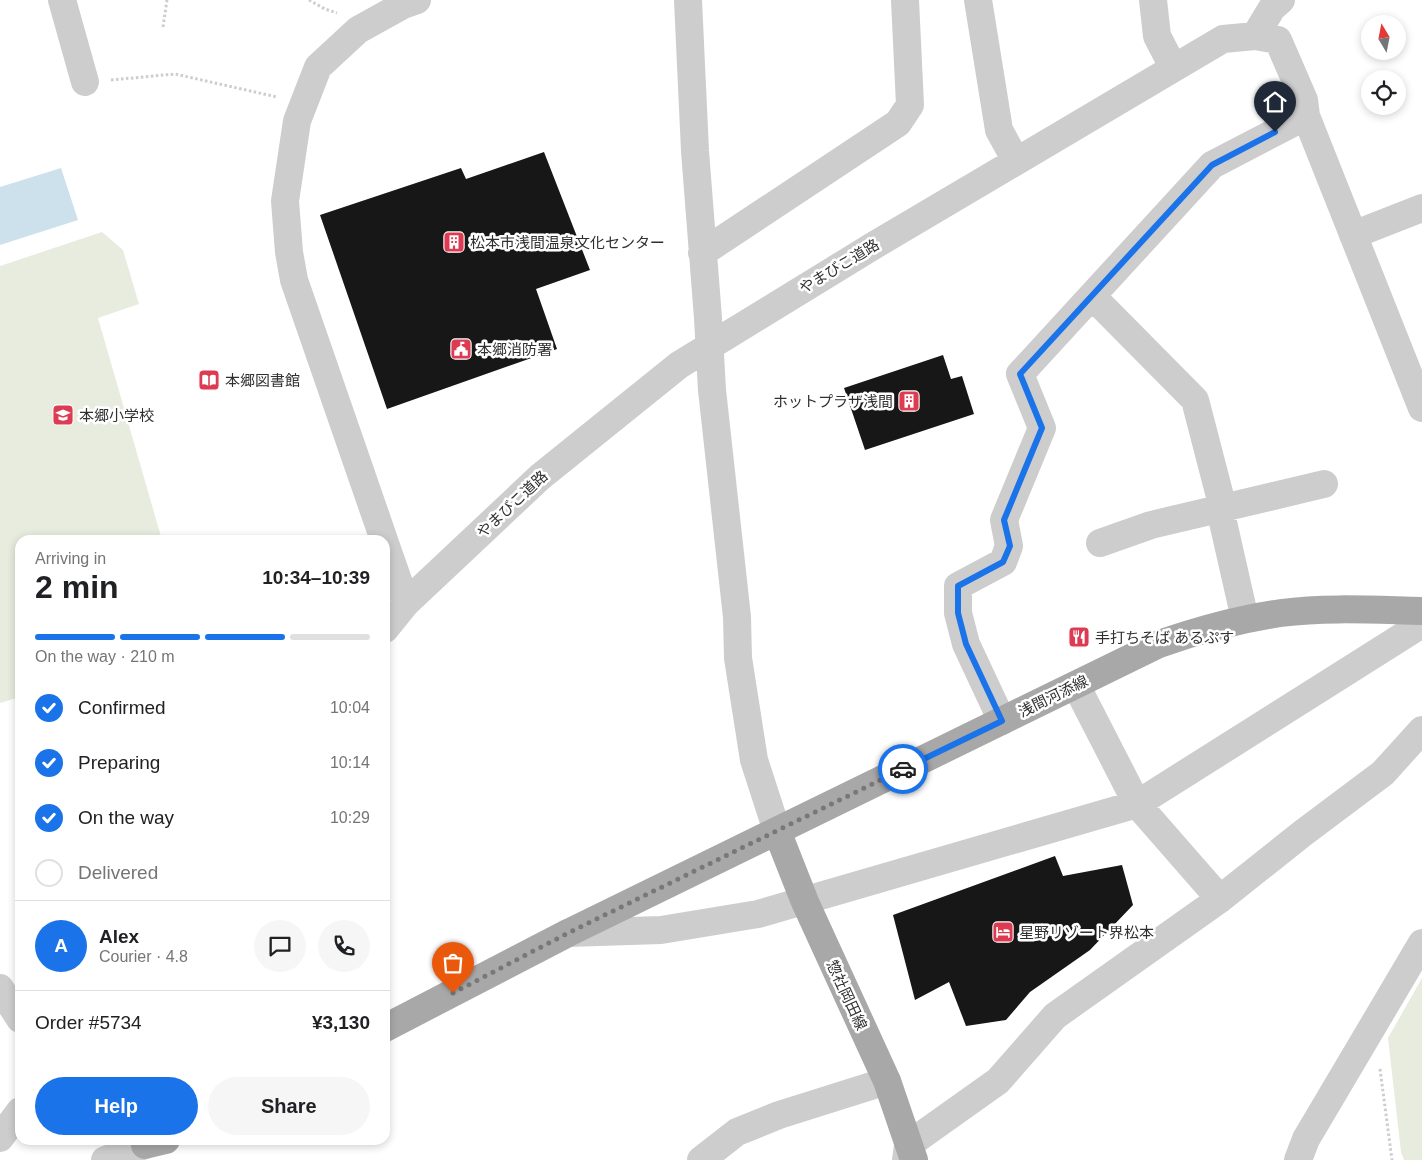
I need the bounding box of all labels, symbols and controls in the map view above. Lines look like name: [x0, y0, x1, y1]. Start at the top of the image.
north arrow: [1361, 15, 1406, 60]
map controls: [1361, 15, 1406, 115]
button: locate: [1361, 70, 1406, 115]
pin: [1254, 81, 1296, 132]
icon: home: [1261, 88, 1289, 116]
building icon: 松本市浅間温泉文化センター: [442, 230, 466, 254]
place label: 松本市浅間温泉文化センター: [470, 234, 665, 251]
street label: やまびこ道路: [796, 236, 882, 296]
public building icon: 本郷消防署: [449, 337, 473, 361]
place label: 本郷消防署: [477, 341, 552, 358]
library icon: 本郷図書館: [197, 368, 221, 392]
place label: 本郷図書館: [225, 372, 300, 389]
building icon: ホットプラザ浅間: [897, 389, 921, 413]
place label: ホットプラザ浅間: [773, 393, 893, 410]
school or university icon: 本郷小学校: [51, 403, 75, 427]
place label: 本郷小学校: [79, 407, 154, 424]
street label: やまびこ道路: [473, 467, 551, 541]
text: Arriving in: [35, 550, 106, 567]
text: 10:34–10:39: [262, 567, 370, 588]
text: 2 min: [35, 569, 119, 605]
restaurant icon: 手打ちそば あるぷす: [1067, 625, 1091, 649]
place label: 手打ちそば あるぷす: [1095, 629, 1234, 646]
text: On the way · 210 m: [35, 648, 175, 665]
street label: 浅間河添線: [1016, 672, 1090, 720]
icon: check: [35, 694, 63, 722]
text: Confirmed: [78, 697, 166, 718]
text: 10:04: [330, 699, 370, 716]
courier: [878, 744, 928, 794]
icon: check: [35, 749, 63, 777]
text: Preparing: [78, 752, 160, 773]
text: 10:14: [330, 754, 370, 771]
icon: car: [889, 755, 917, 783]
icon: check: [35, 804, 63, 832]
text: On the way: [78, 807, 174, 828]
text: 10:29: [330, 809, 370, 826]
text: Delivered: [78, 862, 158, 883]
button: chat: [254, 920, 306, 972]
button: phone: [318, 920, 370, 972]
hotel icon: 星野リゾート界松本: [991, 920, 1015, 944]
place label: 星野リゾート界松本: [1019, 924, 1154, 941]
text: Alex: [99, 926, 139, 947]
text: A: [54, 935, 68, 956]
pin: [432, 942, 474, 993]
text: Courier · 4.8: [99, 948, 188, 965]
icon: bag: [439, 949, 467, 977]
street label: 惣社岡田線: [823, 957, 871, 1033]
text: Order #5734: [35, 1012, 142, 1033]
text: ¥3,130: [312, 1012, 370, 1033]
button: Help: [35, 1077, 198, 1135]
button: Share: [208, 1077, 370, 1135]

